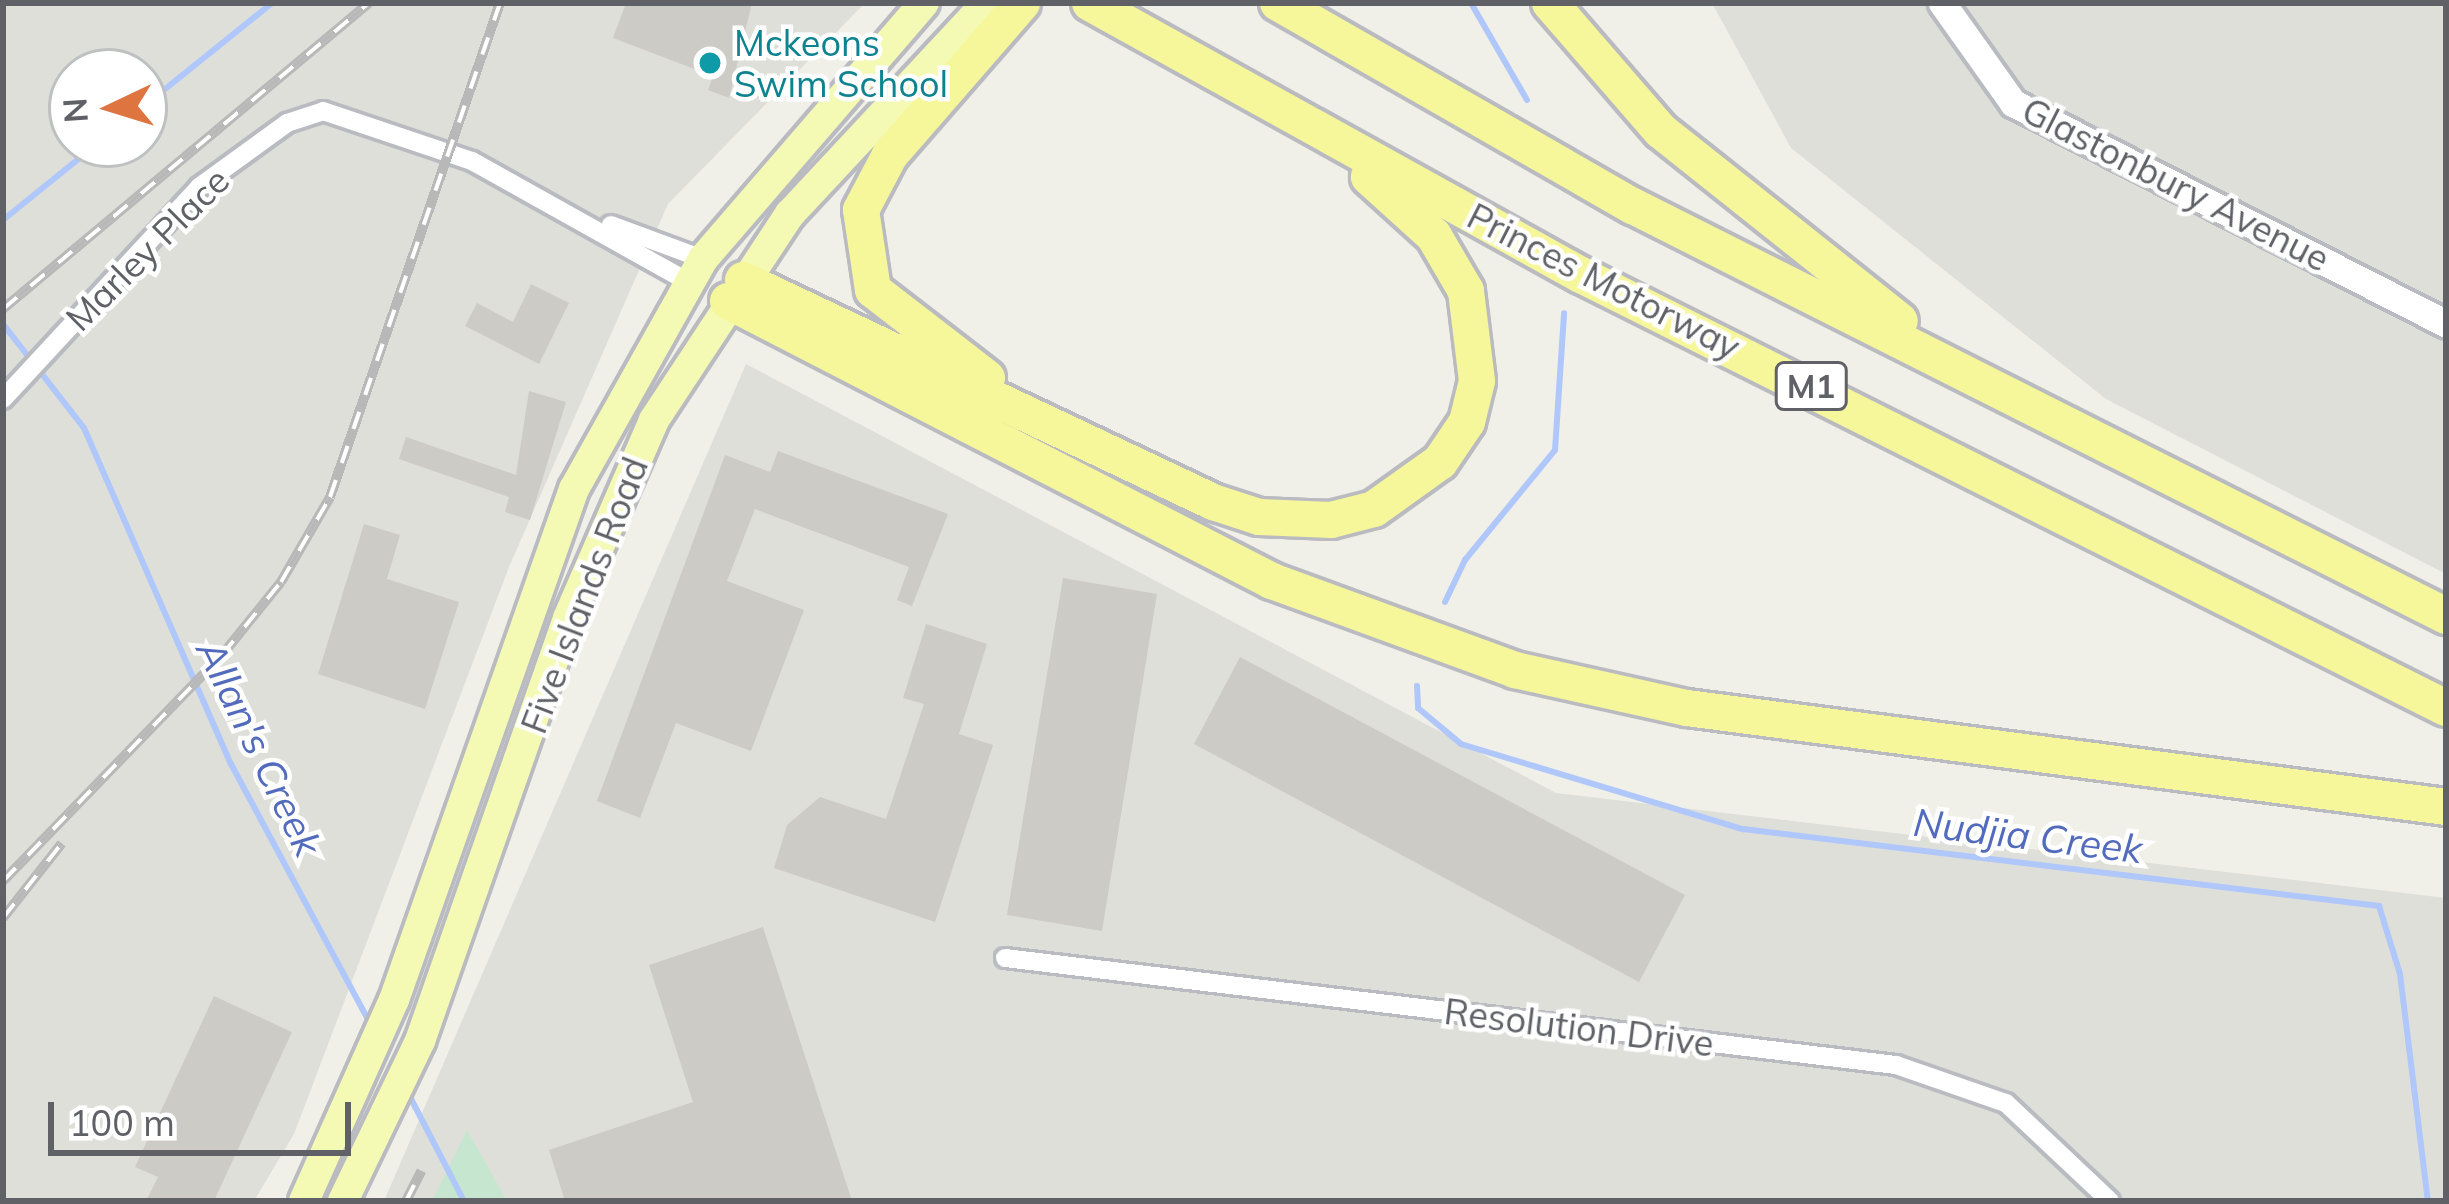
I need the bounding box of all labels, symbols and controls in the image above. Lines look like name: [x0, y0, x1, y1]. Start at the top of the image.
place label: Mckeons Swim School: [734, 20, 948, 105]
north arrow: [48, 48, 168, 168]
marker: Mckeons Swim School: [697, 50, 723, 76]
street label: Glastonbury Avenue: [2015, 88, 2337, 280]
text: N: [53, 96, 96, 124]
street label: Marley Place: [57, 159, 237, 339]
street label: Princes Motorway: [1461, 194, 1747, 368]
road number: M1: [1772, 359, 1850, 413]
street label: Five Islands Road: [511, 451, 657, 739]
water label: Allan's Creek: [187, 632, 331, 864]
water label: Nudjia Creek: [1911, 799, 2145, 873]
street label: Resolution Drive: [1442, 989, 1716, 1065]
scale bar: [54, 1078, 357, 1152]
text: 100 m: [69, 1100, 175, 1145]

